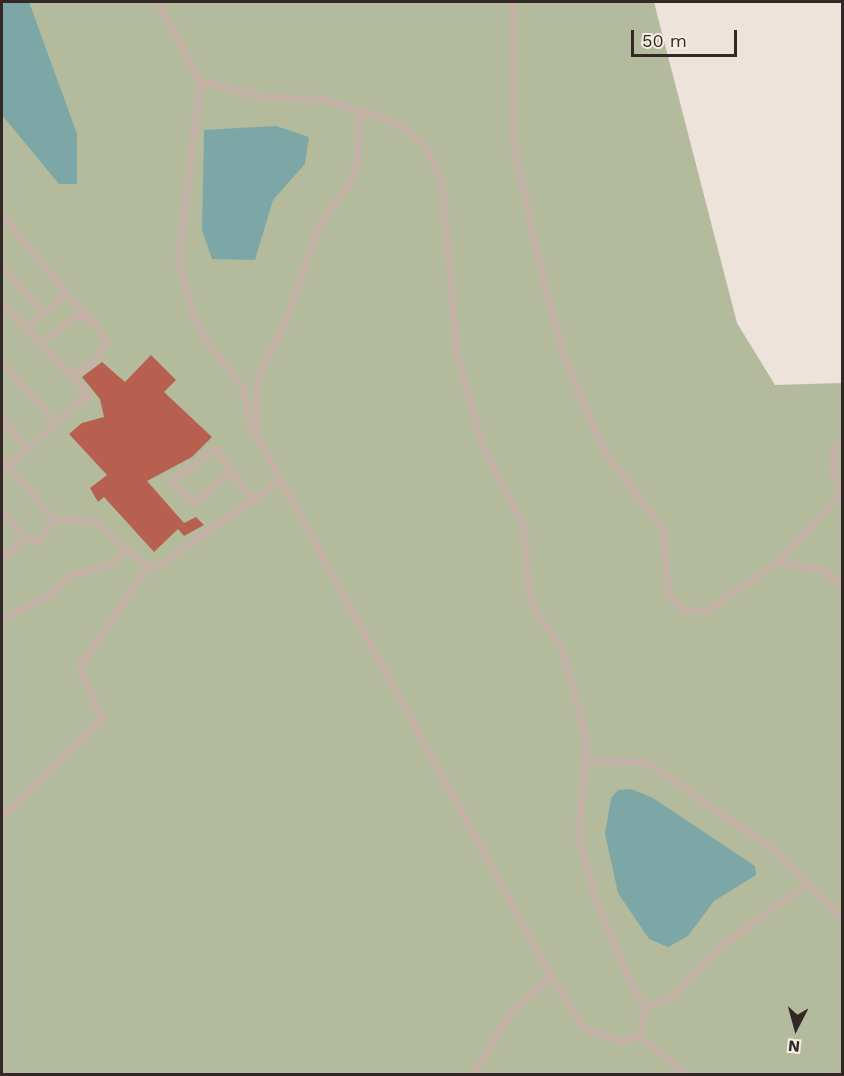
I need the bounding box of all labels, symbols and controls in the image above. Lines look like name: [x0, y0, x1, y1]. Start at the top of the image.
scale bar: [634, 18, 740, 56]
text: 50 m: [642, 30, 687, 51]
north arrow: [766, 998, 826, 1058]
text: N: [787, 1036, 801, 1056]

